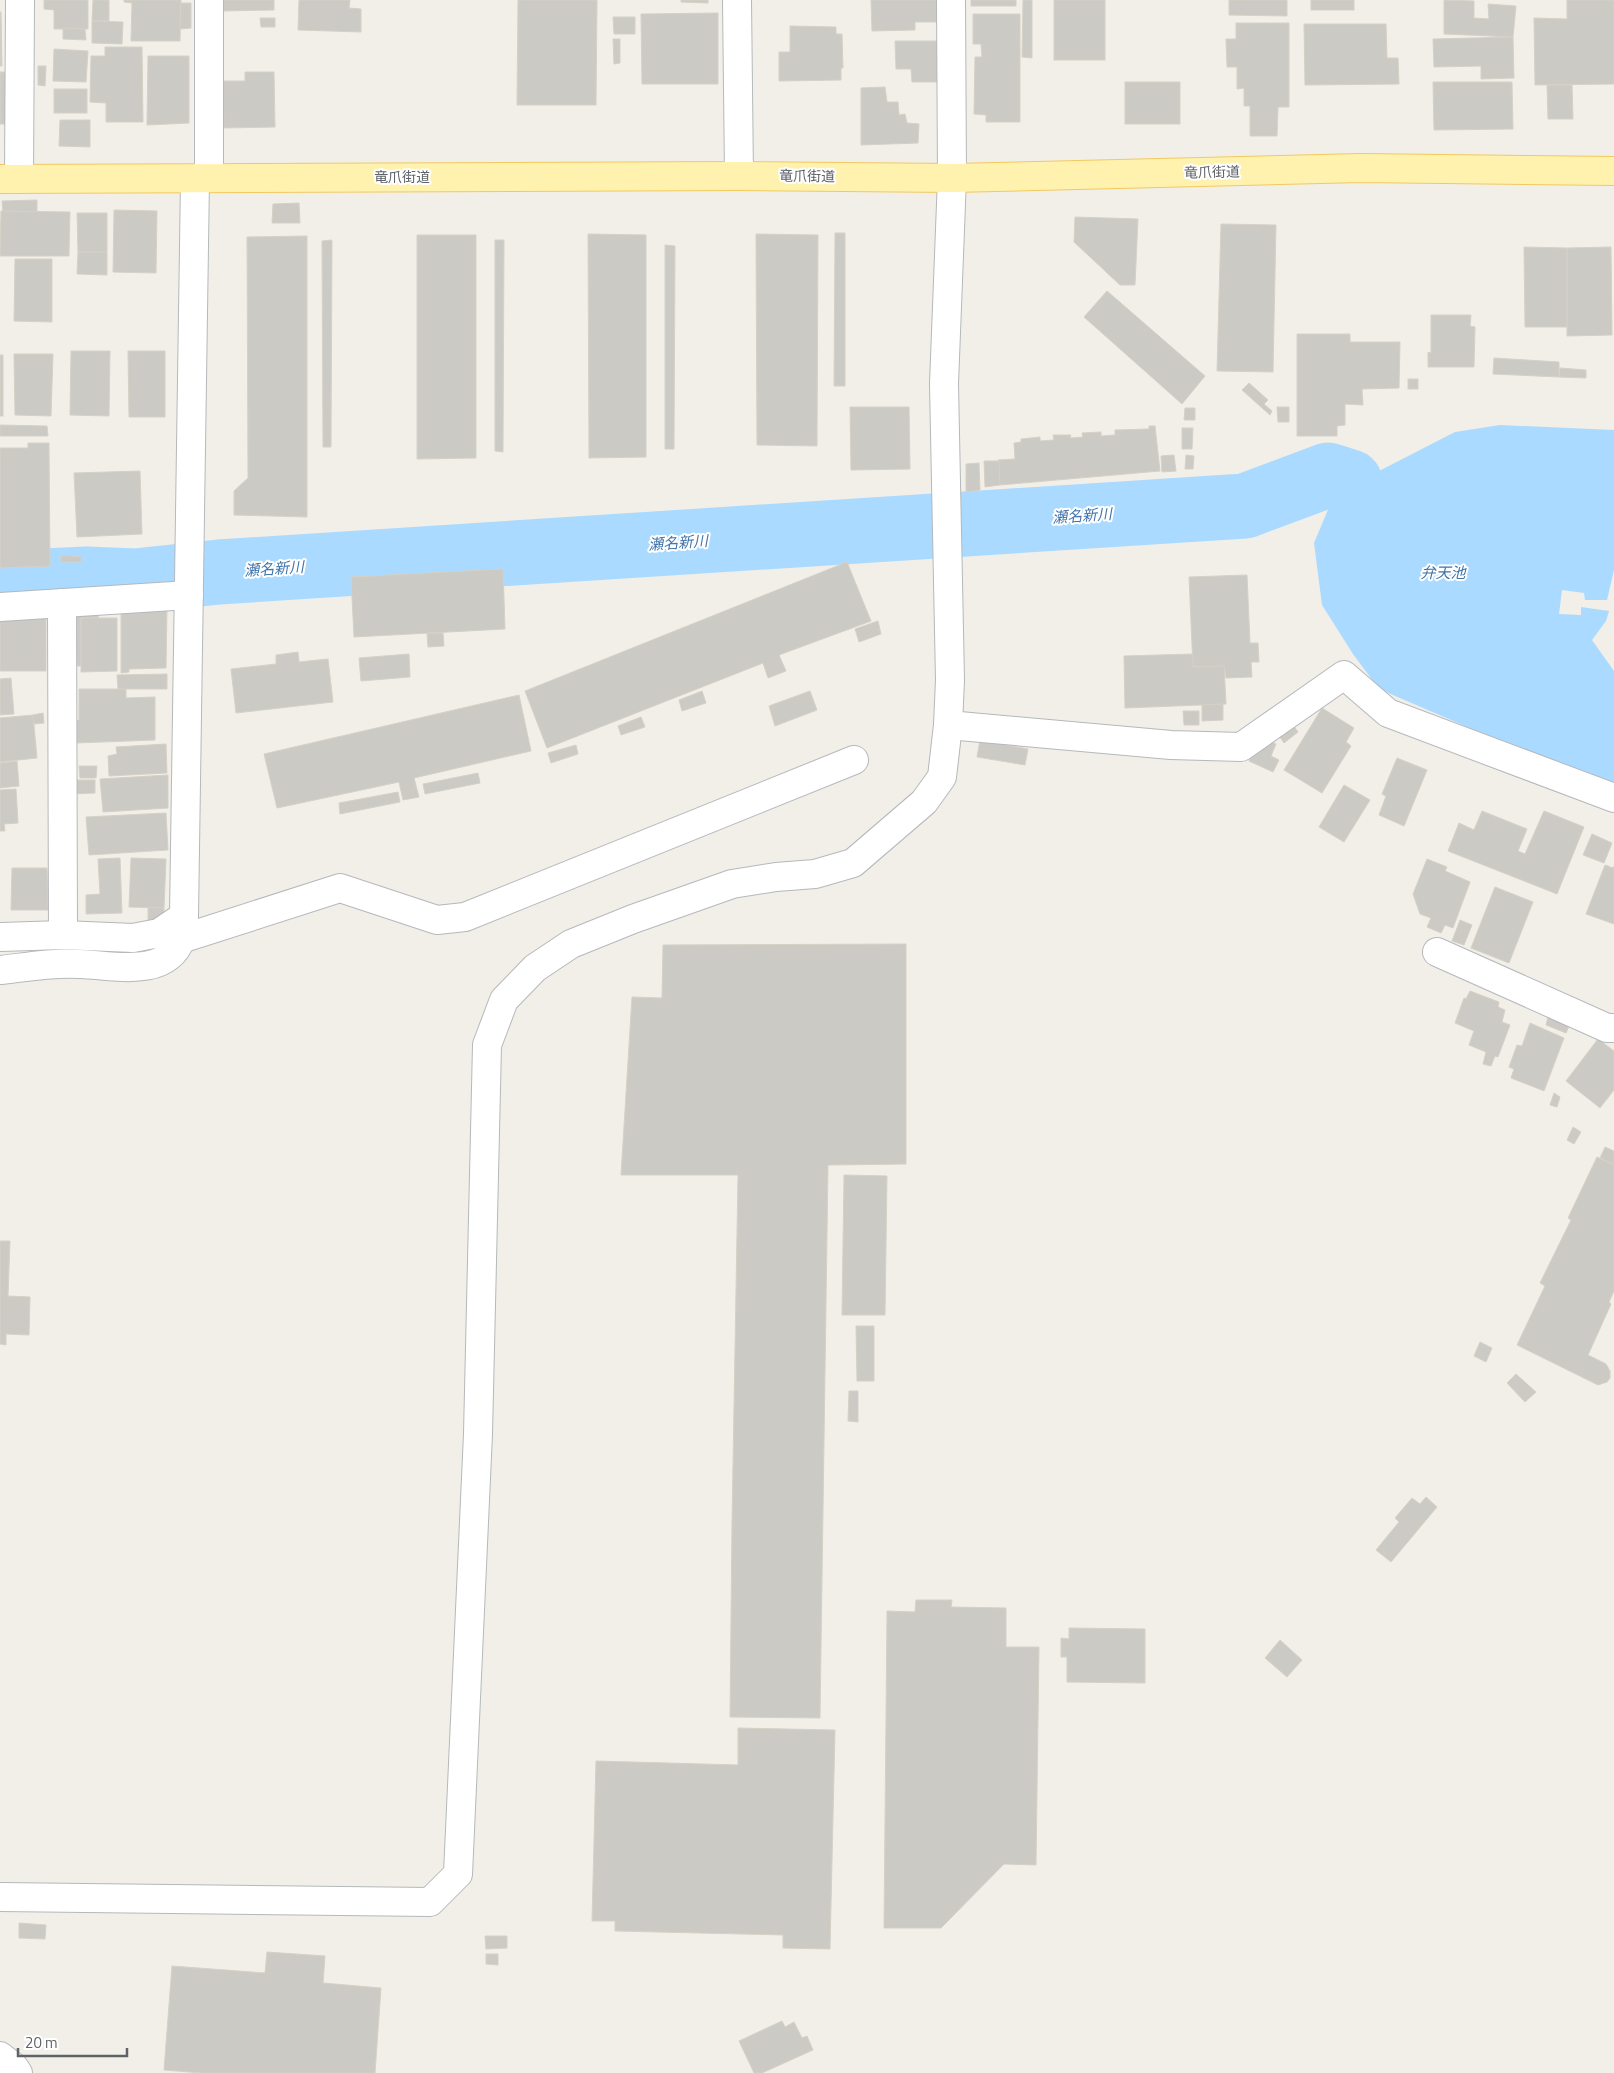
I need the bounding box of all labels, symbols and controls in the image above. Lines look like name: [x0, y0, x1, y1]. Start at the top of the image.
street label: 竜爪街道: [1184, 161, 1240, 182]
street label: 竜爪街道: [779, 165, 835, 186]
street label: 竜爪街道: [374, 166, 430, 187]
water label: 瀬名新川: [1051, 502, 1115, 529]
water label: 瀬名新川: [647, 529, 711, 556]
water label: 瀬名新川: [243, 555, 307, 582]
water label: 弁天池: [1420, 561, 1467, 584]
scale bar: [18, 2026, 126, 2058]
text: 20 m: [25, 2031, 58, 2054]

